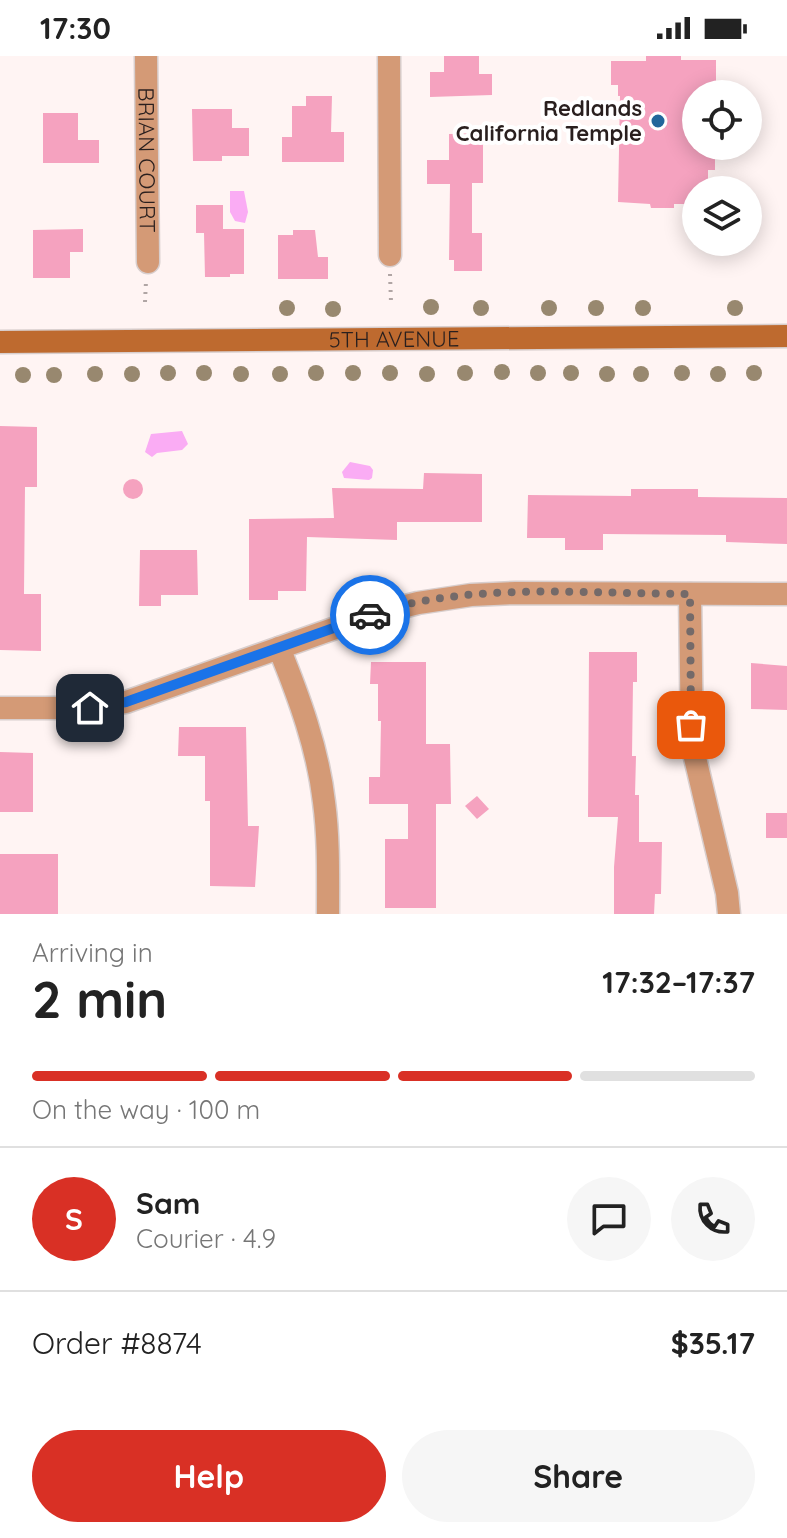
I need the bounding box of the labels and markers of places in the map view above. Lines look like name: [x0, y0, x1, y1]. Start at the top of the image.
place label: Redlands California Temple: [456, 94, 642, 147]
marker: Redlands California Temple: [649, 112, 667, 130]
pin: [56, 674, 124, 742]
pin: [657, 691, 725, 759]

